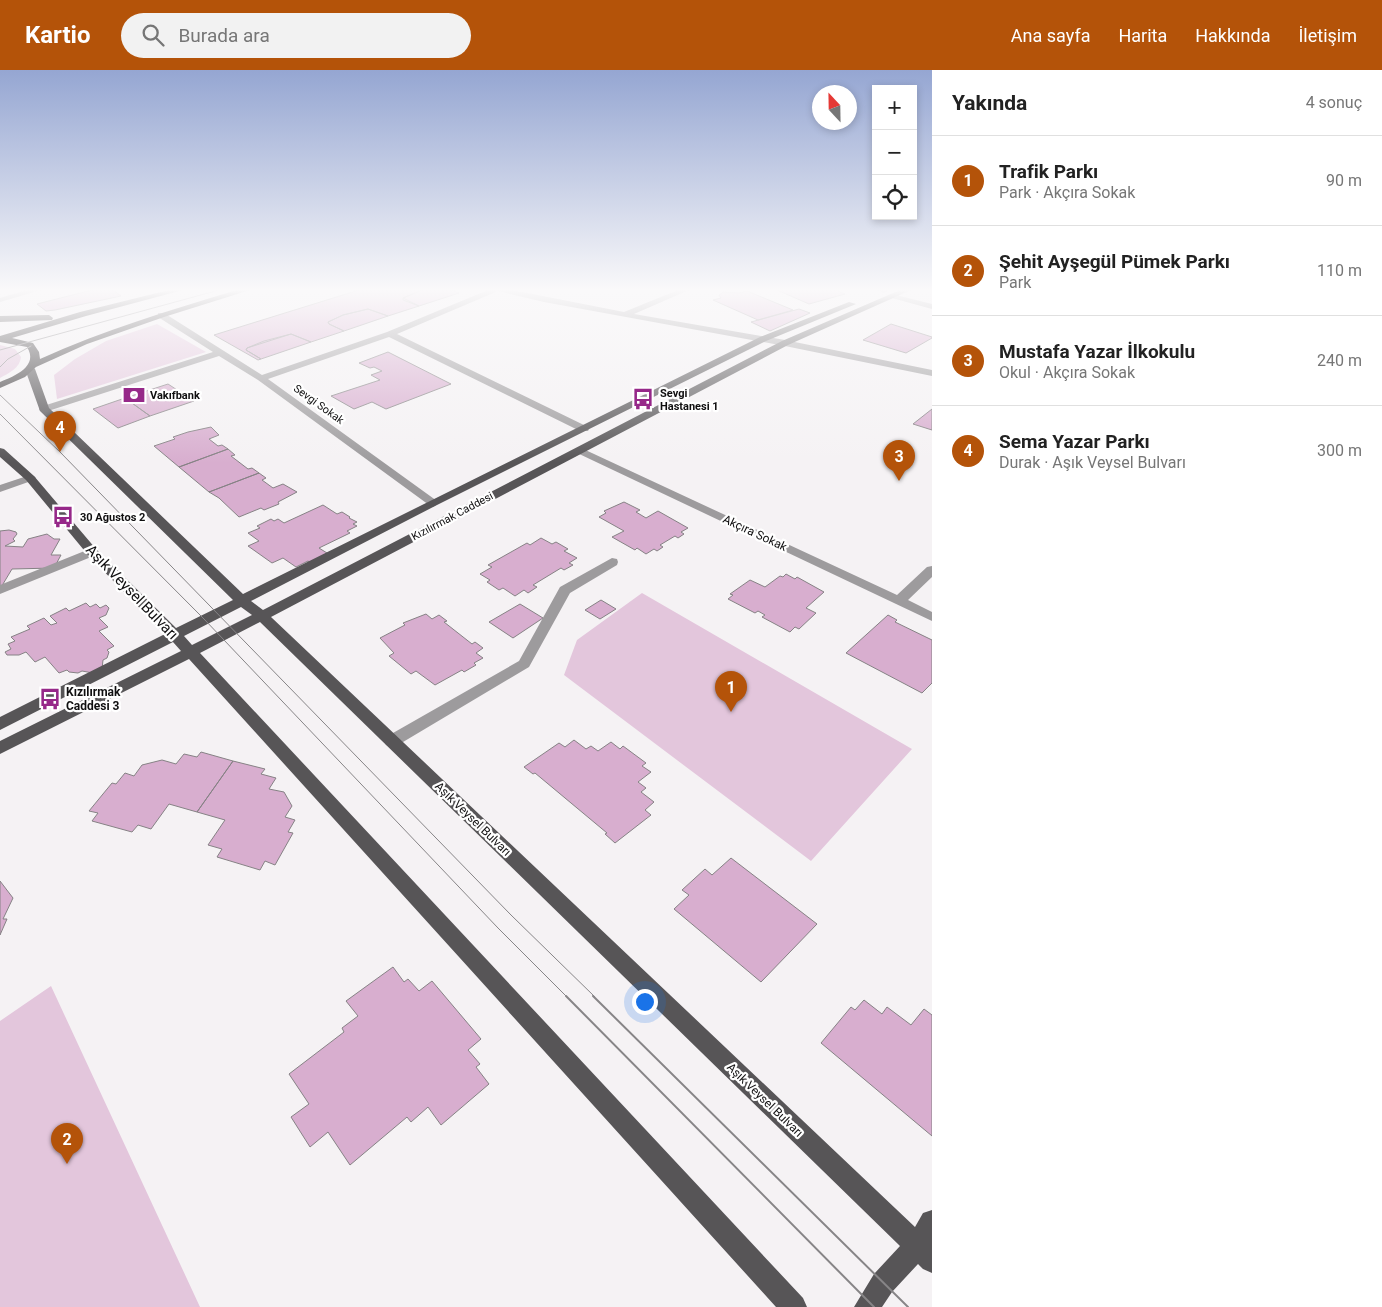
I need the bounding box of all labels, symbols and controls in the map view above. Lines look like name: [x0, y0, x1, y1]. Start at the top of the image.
search box: [121, 13, 471, 58]
text: Kartio: [25, 21, 91, 49]
icon: search: [139, 21, 167, 49]
text: Burada ara: [179, 24, 270, 47]
text: Ana sayfa: [1011, 25, 1090, 46]
text: Harita: [1118, 25, 1167, 46]
text: Hakkında: [1195, 25, 1270, 46]
text: İletişim: [1298, 25, 1357, 46]
north arrow: [812, 85, 857, 130]
map controls: [872, 85, 917, 220]
button: +: [872, 85, 917, 130]
text: Yakında: [952, 91, 1027, 115]
text: 4 sonuç: [1306, 93, 1362, 112]
button: −: [872, 130, 917, 175]
text: Trafik Parkı: [999, 160, 1098, 183]
text: 1: [963, 171, 973, 190]
text: 90 m: [1326, 171, 1362, 190]
button: locate: [872, 175, 917, 220]
text: Park · Akçıra Sokak: [999, 183, 1135, 202]
text: Şehit Ayşegül Pümek Parkı: [999, 250, 1230, 273]
text: 2: [963, 261, 973, 280]
text: 110 m: [1317, 261, 1362, 280]
text: Park: [999, 273, 1031, 292]
text: Mustafa Yazar İlkokulu: [999, 340, 1195, 363]
text: 3: [963, 351, 973, 370]
text: 240 m: [1317, 351, 1362, 370]
text: Okul · Akçıra Sokak: [999, 363, 1135, 382]
bank icon: Vakıfbank: [121, 382, 147, 408]
street label: Sevgi Sokak: [291, 382, 347, 427]
bus stop icon: Sevgi Hastanesi 1: [630, 386, 656, 412]
place label: Sevgi Hastanesi 1: [660, 387, 719, 413]
place label: Vakıfbank: [150, 389, 200, 402]
pin: 4: [44, 411, 76, 452]
text: Sema Yazar Parkı: [999, 430, 1150, 453]
pin: 3: [883, 440, 915, 481]
text: 4: [963, 441, 973, 460]
text: 300 m: [1317, 441, 1362, 460]
text: Durak · Aşık Veysel Bulvarı: [999, 453, 1186, 472]
street label: Kızılırmak Caddesi: [409, 489, 495, 543]
bus stop icon: 30 Ağustos 2: [50, 504, 76, 530]
place label: 30 Ağustos 2: [80, 511, 145, 524]
street label: Akçıra Sokak: [721, 512, 790, 554]
street label: Aşık Veysel Bulvarı: [82, 541, 182, 643]
pin: 1: [715, 671, 747, 712]
place label: Kızılırmak Caddesi 3: [66, 685, 121, 713]
bus stop icon: Kızılırmak Caddesi 3: [37, 686, 63, 712]
street label: Aşık Veysel Bulvarı: [432, 779, 514, 859]
your location: [632, 989, 658, 1015]
street label: Aşık Veysel Bulvarı: [724, 1060, 806, 1140]
pin: 2: [51, 1123, 83, 1164]

